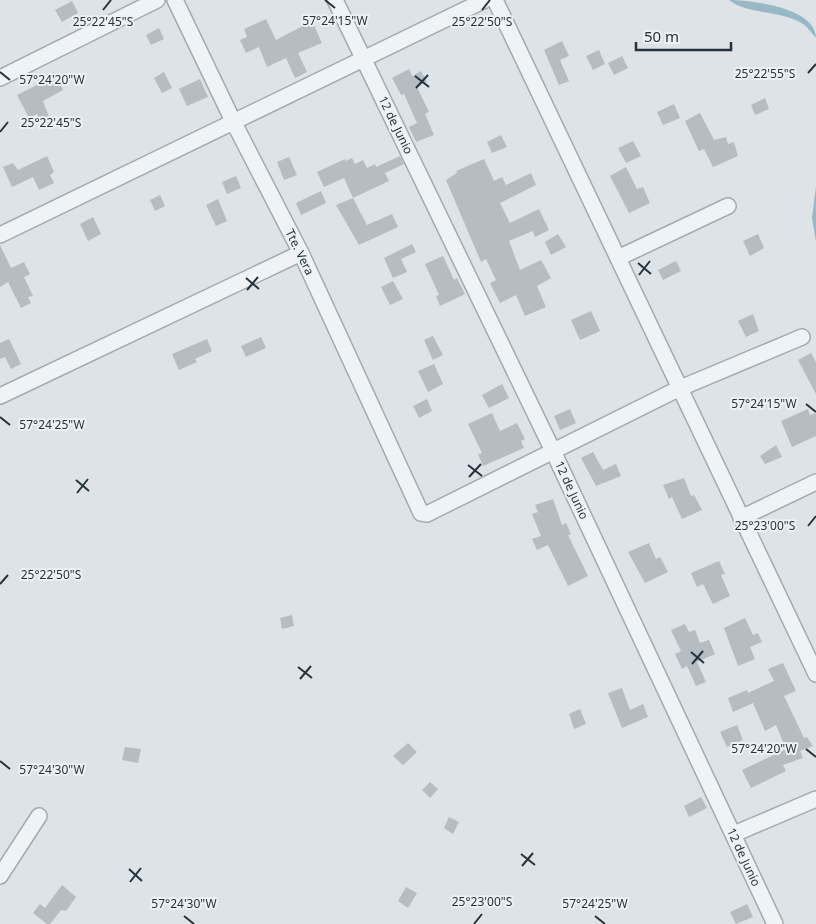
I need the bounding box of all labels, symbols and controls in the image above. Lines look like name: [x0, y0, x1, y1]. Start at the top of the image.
text: 57°24'15"W: [302, 12, 368, 29]
text: 25°22'45"S: [73, 13, 134, 30]
text: 25°22'50"S: [452, 13, 513, 30]
scale bar: [636, 20, 731, 52]
text: 50 m: [644, 26, 679, 46]
text: 25°22'55"S: [735, 65, 796, 82]
text: 57°24'20"W: [19, 71, 85, 88]
street label: 12 de Junio: [375, 93, 417, 157]
text: 25°22'45"S: [21, 114, 82, 131]
street label: Tte. Vera: [282, 226, 318, 278]
text: 57°24'15"W: [731, 395, 797, 412]
text: 57°24'25"W: [19, 416, 85, 433]
street label: 12 de Junio: [551, 458, 593, 522]
text: 25°23'00"S: [735, 517, 796, 534]
text: 25°22'50"S: [21, 566, 82, 583]
text: 57°24'20"W: [731, 740, 797, 757]
text: 57°24'30"W: [19, 761, 85, 778]
street label: 12 de Junio: [723, 825, 765, 889]
text: 25°23'00"S: [452, 893, 513, 910]
text: 57°24'30"W: [151, 895, 217, 912]
text: 57°24'25"W: [562, 895, 628, 912]

